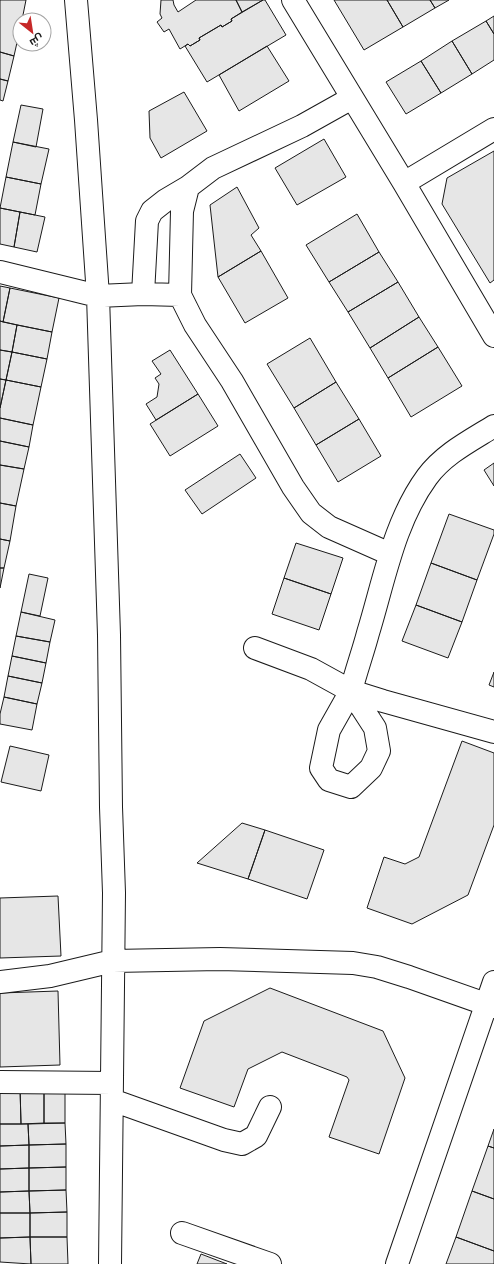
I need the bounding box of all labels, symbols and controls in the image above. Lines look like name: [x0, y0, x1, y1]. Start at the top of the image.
north arrow: [12, 12, 52, 52]
text: ش: [27, 31, 47, 50]

